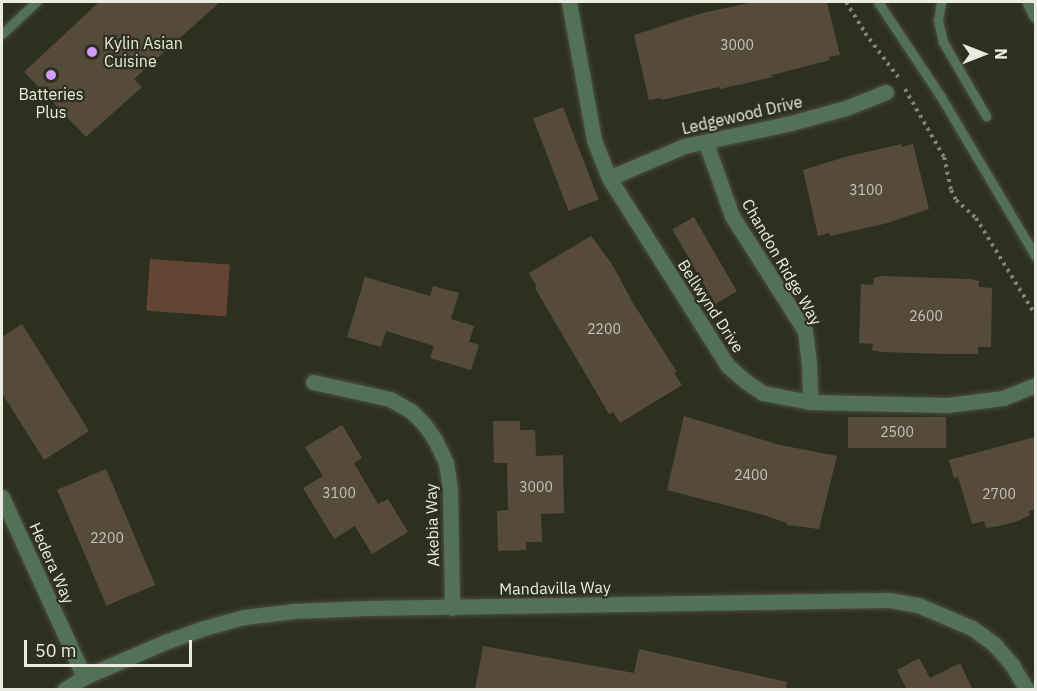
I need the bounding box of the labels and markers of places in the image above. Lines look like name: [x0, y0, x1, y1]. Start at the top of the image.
place label: Kylin Asian Cuisine: [104, 33, 183, 71]
marker: Kylin Asian Cuisine: [85, 45, 99, 59]
marker: Batteries Plus: [44, 68, 58, 82]
place label: Batteries Plus: [18, 84, 84, 122]

